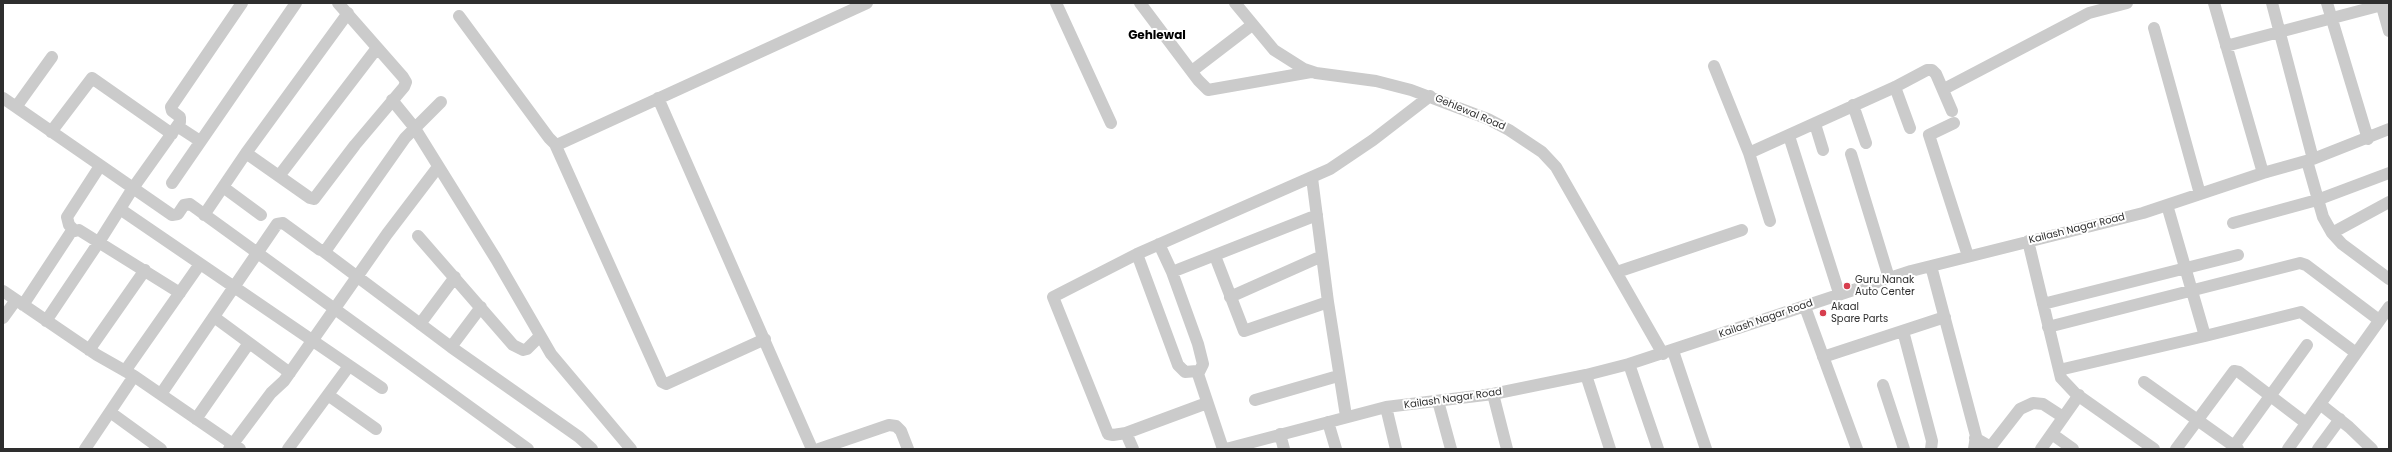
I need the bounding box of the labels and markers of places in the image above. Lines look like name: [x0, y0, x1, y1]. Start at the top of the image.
place label: Guru Nanak Auto Center: [1855, 274, 1915, 298]
marker: Guru Nanak Auto Center: [1842, 281, 1852, 291]
place label: Akaal Spare Parts: [1831, 301, 1888, 324]
marker: Akaal Spare Parts: [1818, 308, 1828, 318]

